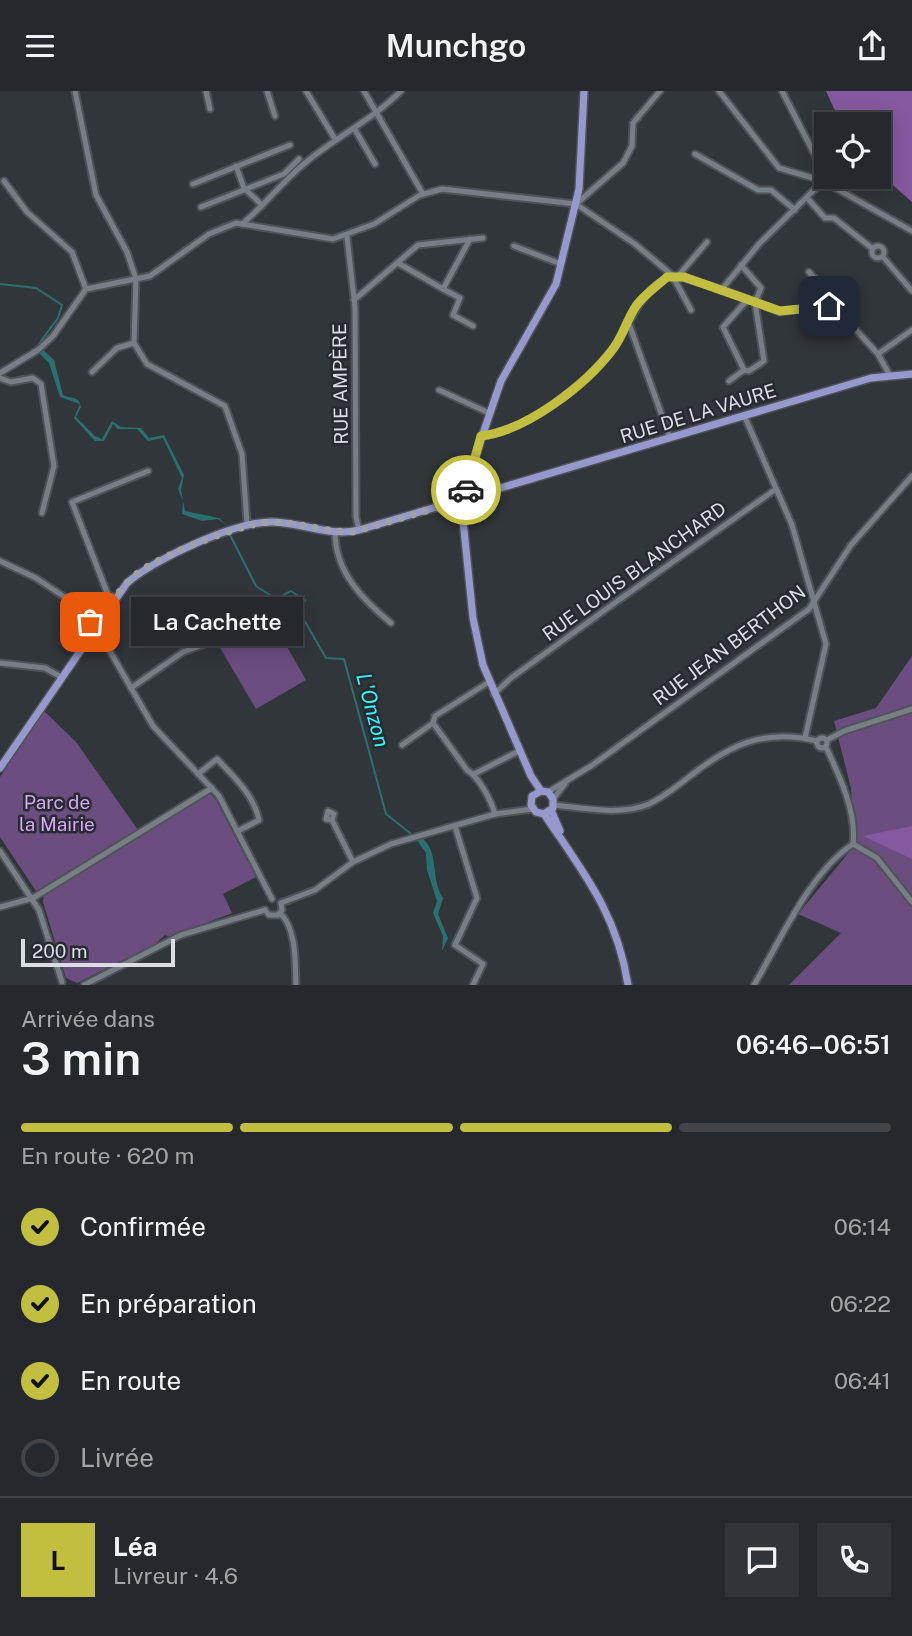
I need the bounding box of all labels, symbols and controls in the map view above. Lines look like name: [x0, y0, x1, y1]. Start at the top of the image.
icon: menu: [21, 27, 59, 65]
text: Munchgo: [386, 27, 526, 64]
icon: share: [853, 27, 891, 65]
map controls: [814, 112, 891, 189]
button: locate: [814, 112, 891, 189]
pin: [799, 276, 859, 336]
icon: home: [810, 287, 848, 325]
street label: RUE AMPÈRE: [328, 323, 352, 445]
street label: RUE DE LA VAURE: [617, 379, 779, 447]
courier: [431, 455, 501, 525]
icon: car: [447, 471, 485, 509]
street label: RUE LOUIS BLANCHARD: [538, 497, 730, 645]
street label: RUE JEAN BERTHON: [648, 580, 810, 710]
pin: [60, 592, 120, 652]
callout: La Cachette: [132, 597, 304, 647]
icon: bag: [71, 603, 109, 641]
text: La Cachette: [152, 608, 282, 635]
water label: L'Onzon: [351, 670, 395, 750]
park label: Parc de la Mairie: [19, 791, 95, 835]
scale bar: [21, 936, 175, 968]
text: 200 m: [32, 940, 88, 962]
text: Arrivée dans: [21, 1005, 155, 1032]
text: 06:46–06:51: [736, 1029, 891, 1060]
text: 3 min: [21, 1031, 141, 1085]
text: En route · 620 m: [21, 1142, 194, 1169]
icon: check: [21, 1208, 59, 1246]
text: Confirmée: [80, 1211, 206, 1242]
text: 06:14: [834, 1213, 891, 1240]
icon: check: [21, 1285, 59, 1323]
text: En préparation: [80, 1288, 257, 1319]
text: 06:22: [830, 1290, 891, 1317]
icon: check: [21, 1362, 59, 1400]
text: En route: [80, 1365, 181, 1396]
text: 06:41: [834, 1367, 891, 1394]
text: Livrée: [80, 1442, 154, 1473]
button: chat: [725, 1523, 799, 1597]
button: phone: [817, 1523, 891, 1597]
text: Léa: [113, 1531, 157, 1562]
text: L: [50, 1545, 66, 1576]
text: Livreur · 4.6: [113, 1562, 238, 1589]

